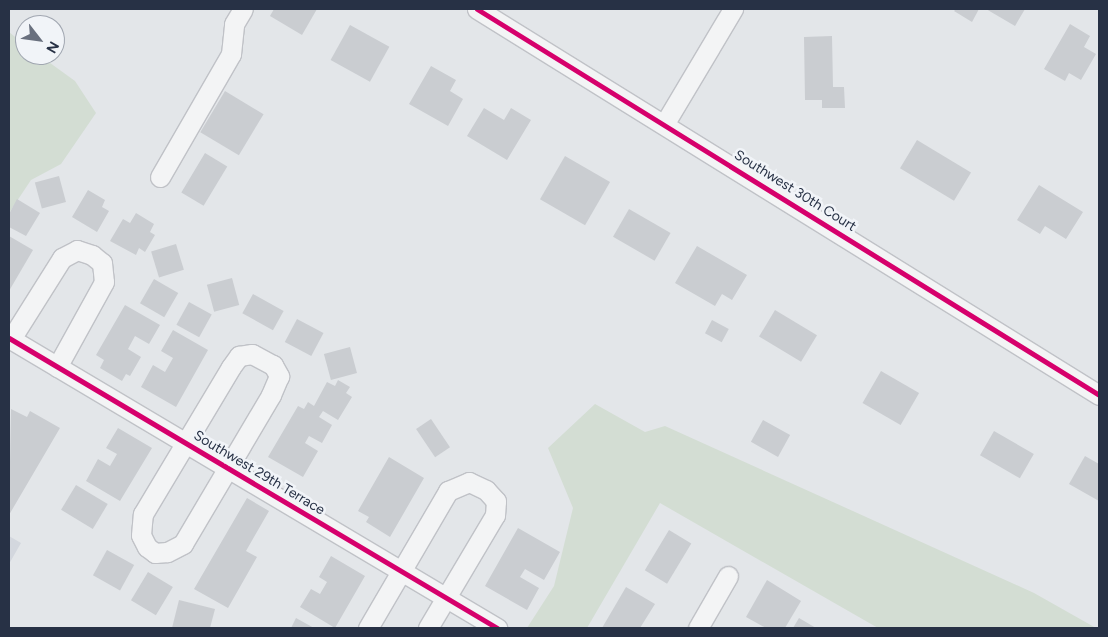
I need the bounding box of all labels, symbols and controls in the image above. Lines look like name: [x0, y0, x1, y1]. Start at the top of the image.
north arrow: [15, 15, 65, 65]
text: N: [42, 38, 63, 56]
street label: Southwest 30th Court: [731, 147, 859, 235]
street label: Southwest 29th Terrace: [190, 427, 328, 519]

